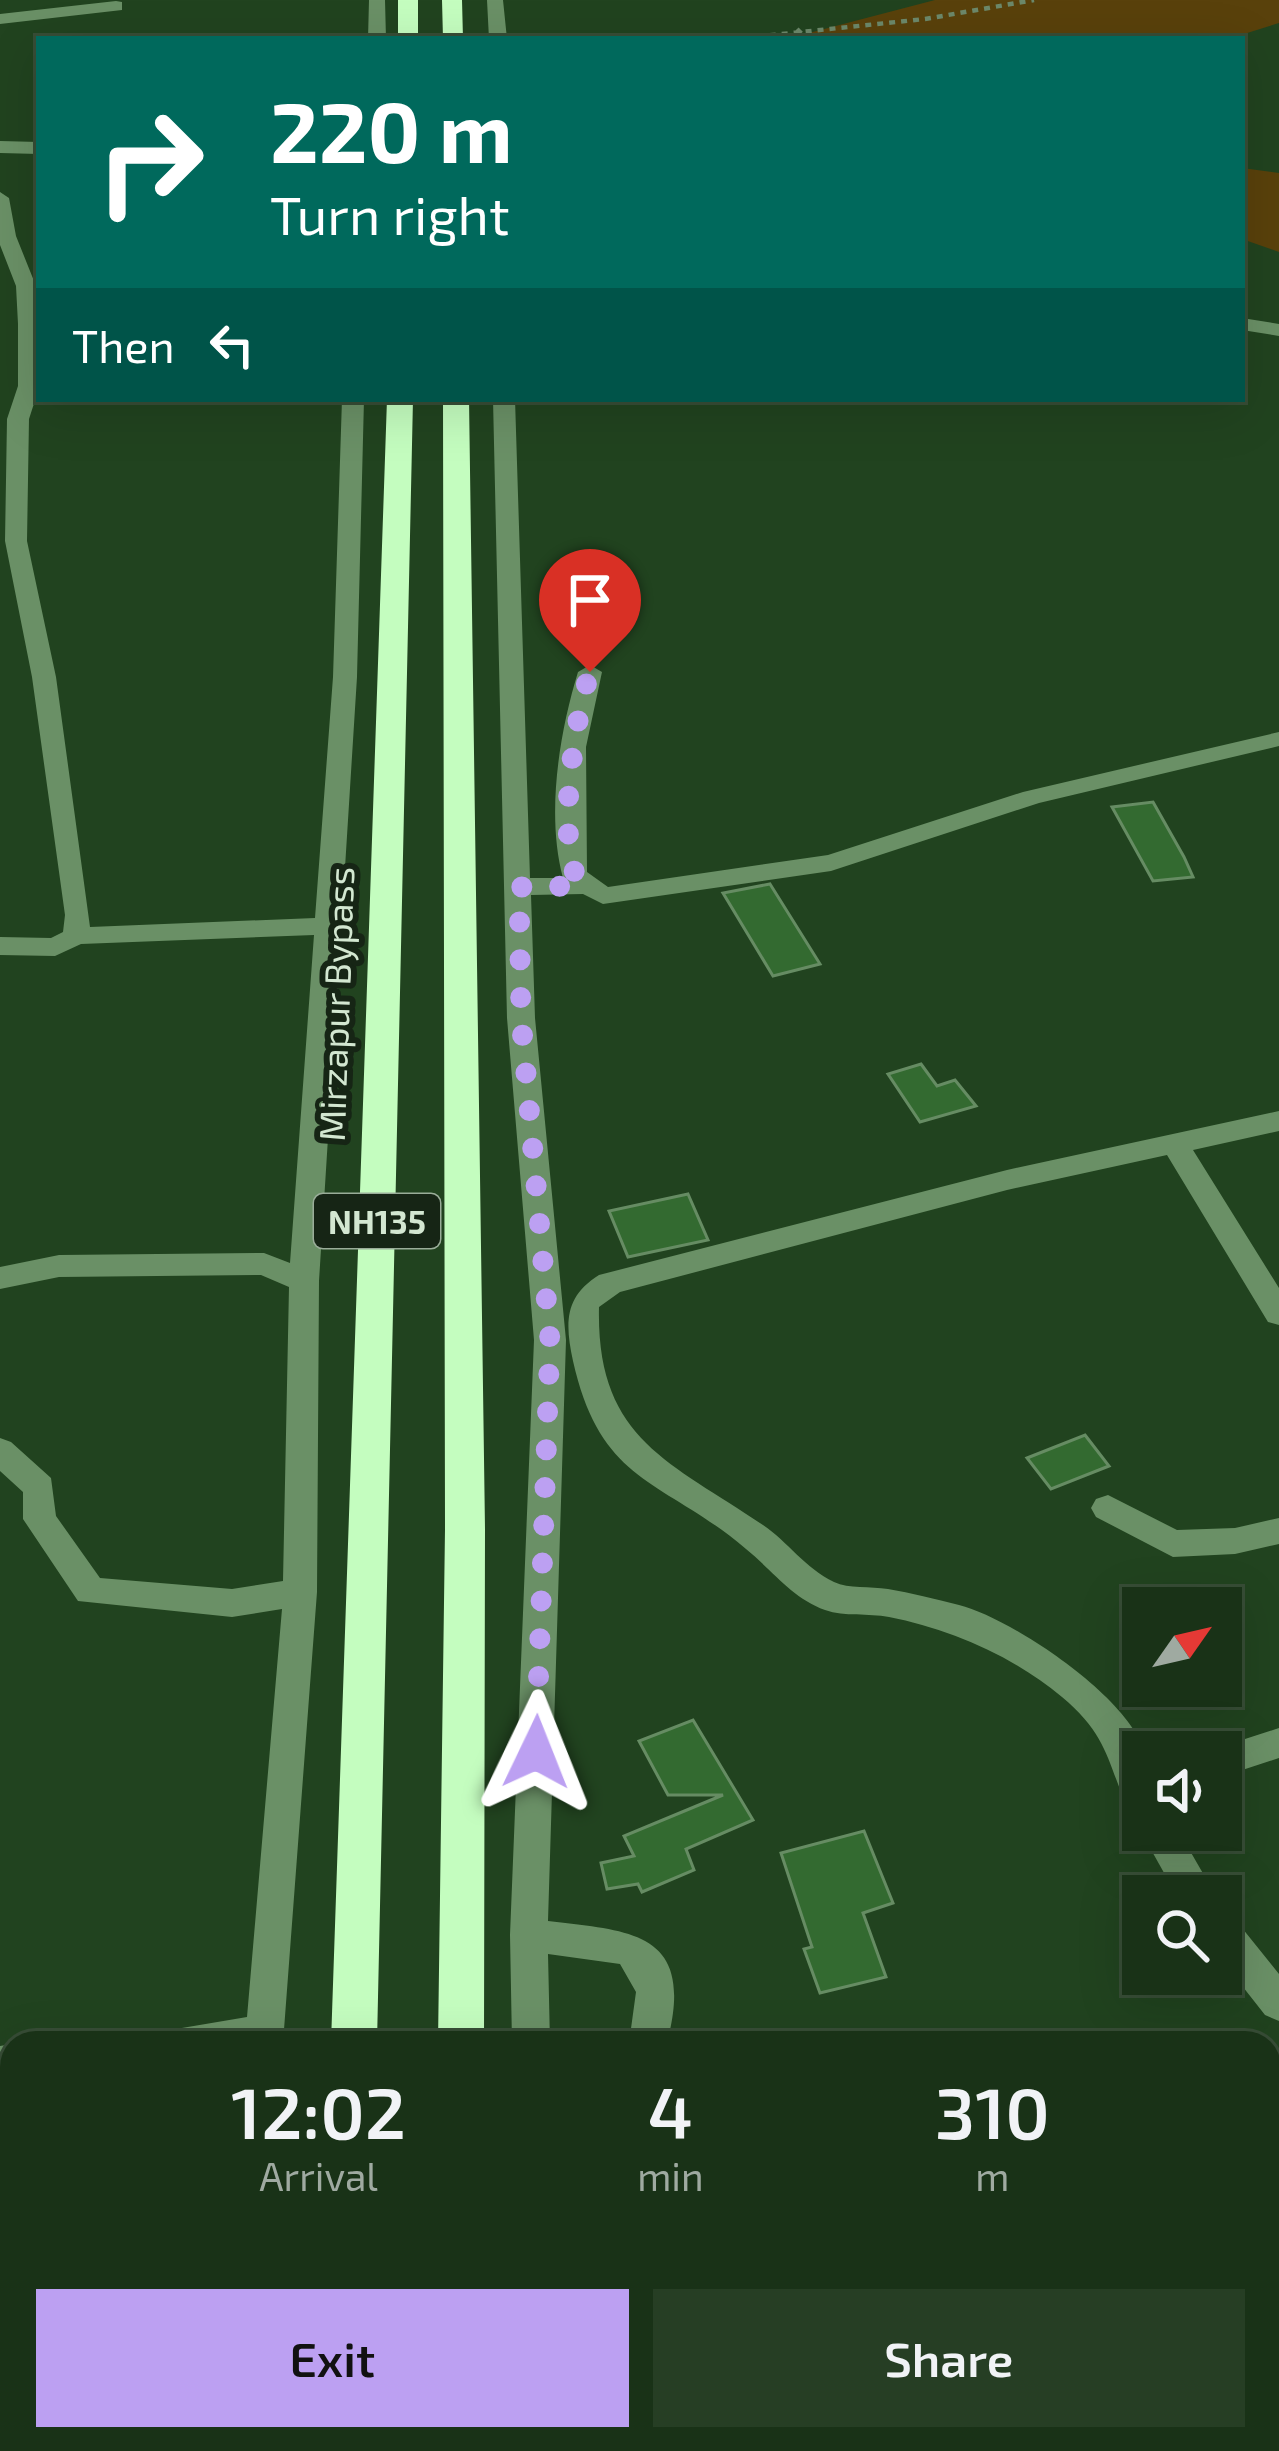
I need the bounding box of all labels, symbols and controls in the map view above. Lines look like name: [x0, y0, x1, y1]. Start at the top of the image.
text: 220 m: [270, 79, 513, 180]
icon: right: [72, 84, 228, 240]
text: Turn right: [270, 181, 510, 246]
icon: left: [199, 312, 265, 378]
text: Then: [72, 318, 175, 372]
pin: [539, 549, 641, 672]
icon: arrive: [557, 567, 623, 633]
street label: Mirzapur Bypass: [309, 866, 361, 1142]
road number: NH135: [314, 1194, 440, 1248]
north arrow: [1122, 1587, 1242, 1707]
map controls: [1122, 1587, 1242, 1995]
position arrow: [473, 1689, 599, 1815]
button: sound: [1122, 1731, 1242, 1851]
button: search: [1122, 1875, 1242, 1995]
text: 12:02: [231, 2067, 406, 2153]
text: 4: [648, 2067, 693, 2153]
text: 310: [935, 2067, 1050, 2153]
text: Arrival: [259, 2152, 378, 2199]
text: min: [637, 2152, 704, 2199]
text: m: [975, 2152, 1009, 2199]
button: Exit: [36, 2289, 629, 2427]
button: Share: [653, 2289, 1245, 2427]

